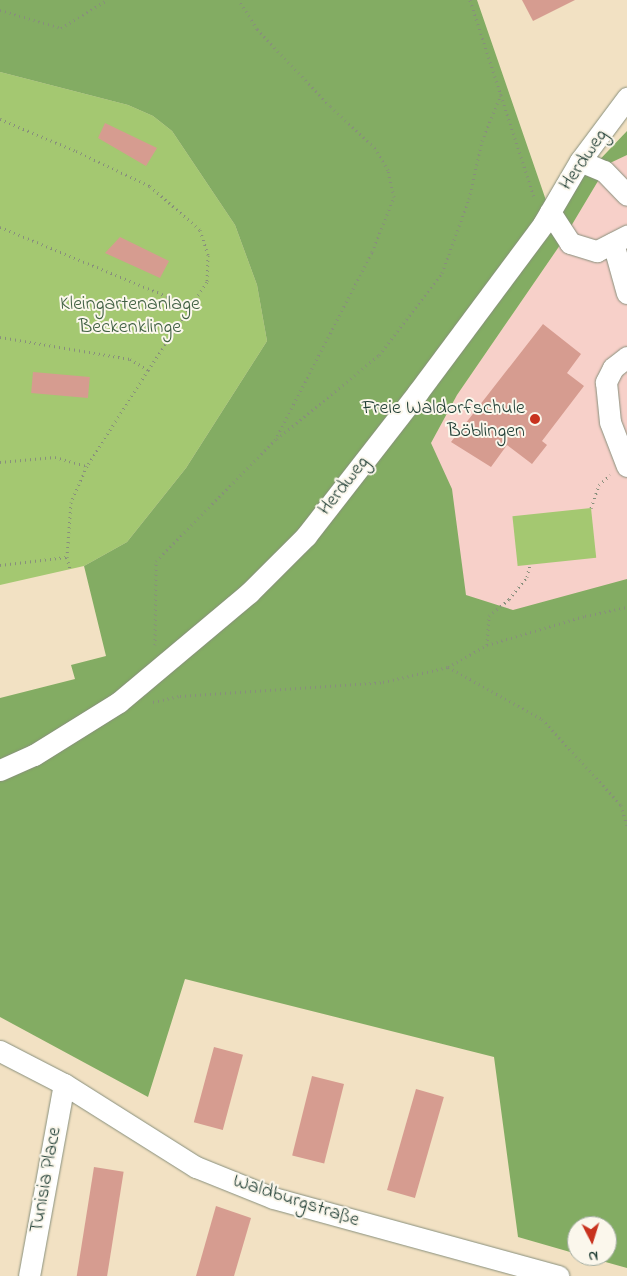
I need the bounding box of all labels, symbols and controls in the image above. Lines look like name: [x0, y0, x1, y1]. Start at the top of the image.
street label: Herdweg: [555, 125, 613, 195]
park label: Kleingartenanlage Beckenklinge: [60, 293, 200, 340]
place label: Freie Waldorfschule Böblingen: [362, 396, 525, 443]
marker: Freie Waldorfschule Böblingen: [529, 413, 541, 425]
street label: Herdweg: [313, 451, 375, 521]
street label: Tunisia Place: [25, 1125, 67, 1235]
street label: Waldburgstraße: [230, 1169, 362, 1233]
north arrow: [567, 1216, 617, 1266]
text: N: [588, 1245, 599, 1266]

